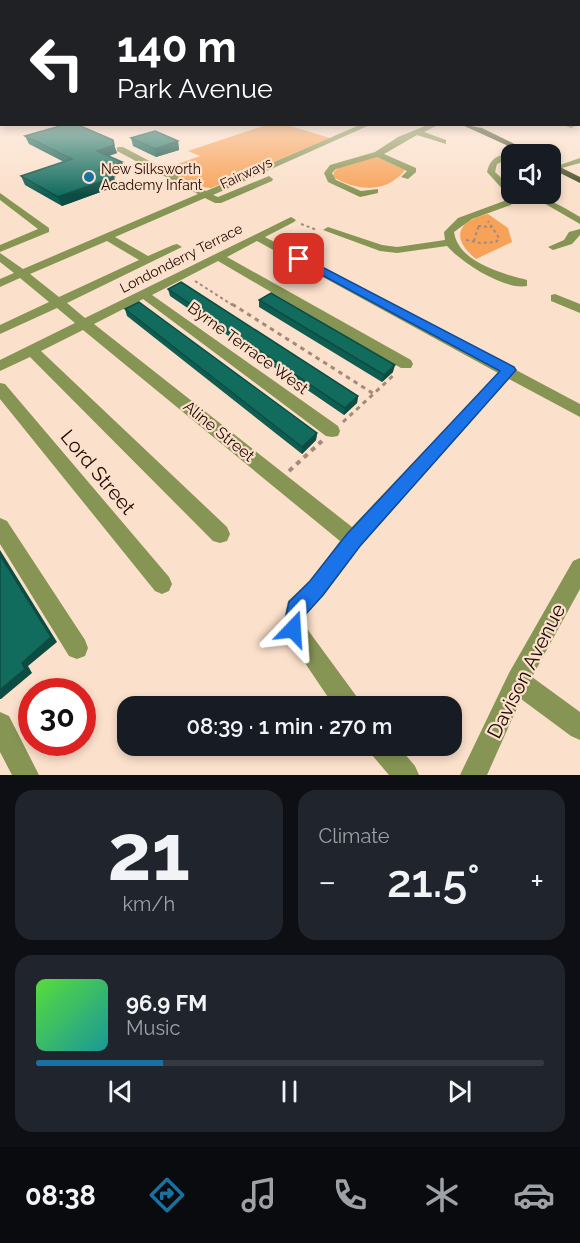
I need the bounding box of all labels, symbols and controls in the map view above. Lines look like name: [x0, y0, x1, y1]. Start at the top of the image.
text: 140 m: [117, 23, 237, 72]
icon: left: [18, 24, 96, 102]
text: Park Avenue: [117, 73, 273, 104]
map controls: [501, 144, 561, 204]
button: sound: [501, 144, 561, 204]
street label: Fairways: [217, 154, 275, 192]
place label: New Silksworth Academy Infant: [101, 161, 203, 193]
marker: New Silksworth Academy Infant: [82, 170, 96, 184]
street label: Londonderry Terrace: [117, 220, 245, 296]
pin: [273, 233, 324, 284]
icon: arrive: [282, 242, 315, 275]
street label: Byrne Terrace West: [184, 298, 312, 398]
street label: Aline Street: [180, 397, 259, 466]
street label: Lord Street: [56, 425, 141, 519]
position arrow: [261, 597, 325, 661]
street label: Davison Avenue: [482, 600, 570, 742]
speed limit sign: 30: [18, 678, 96, 756]
text: 08:39 · 1 min · 270 m: [187, 713, 392, 739]
text: 21: [107, 807, 190, 898]
text: Climate: [319, 824, 390, 848]
text: 21.5°: [387, 855, 480, 908]
text: −: [319, 862, 336, 901]
text: +: [530, 862, 544, 901]
text: km/h: [122, 892, 175, 916]
text: 96.9 FM: [126, 990, 207, 1016]
text: Music: [126, 1016, 180, 1040]
icon: previous: [104, 1075, 137, 1108]
icon: pause: [273, 1075, 306, 1108]
icon: next: [443, 1075, 476, 1108]
icon: directions: [146, 1174, 188, 1216]
icon: music: [238, 1174, 280, 1216]
icon: phone: [329, 1174, 371, 1216]
icon: climate: [421, 1174, 463, 1216]
icon: car: [513, 1174, 555, 1216]
text: 08:38: [25, 1180, 96, 1211]

